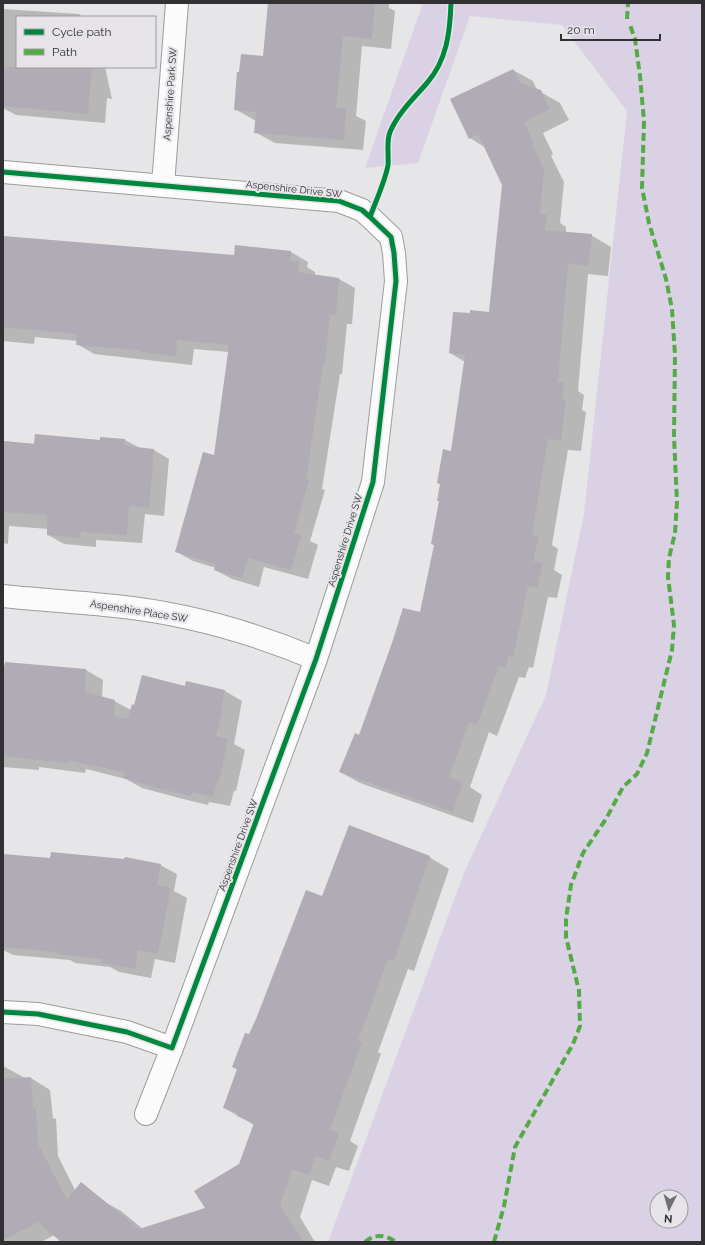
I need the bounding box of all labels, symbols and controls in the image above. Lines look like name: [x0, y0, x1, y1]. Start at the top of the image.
legend: [16, 16, 156, 68]
scale bar: [561, 16, 660, 42]
text: 20 m: [567, 23, 595, 37]
text: Cycle path: [52, 25, 111, 39]
text: Path: [52, 45, 77, 59]
street label: Aspenshire Park SW: [161, 47, 179, 141]
street label: Aspenshire Drive SW: [245, 178, 343, 200]
street label: Aspenshire Drive SW: [326, 492, 365, 588]
street label: Aspenshire Place SW: [89, 598, 189, 624]
street label: Aspenshire Drive SW: [216, 797, 260, 892]
north arrow: [649, 1189, 689, 1229]
text: N: [663, 1212, 673, 1225]

